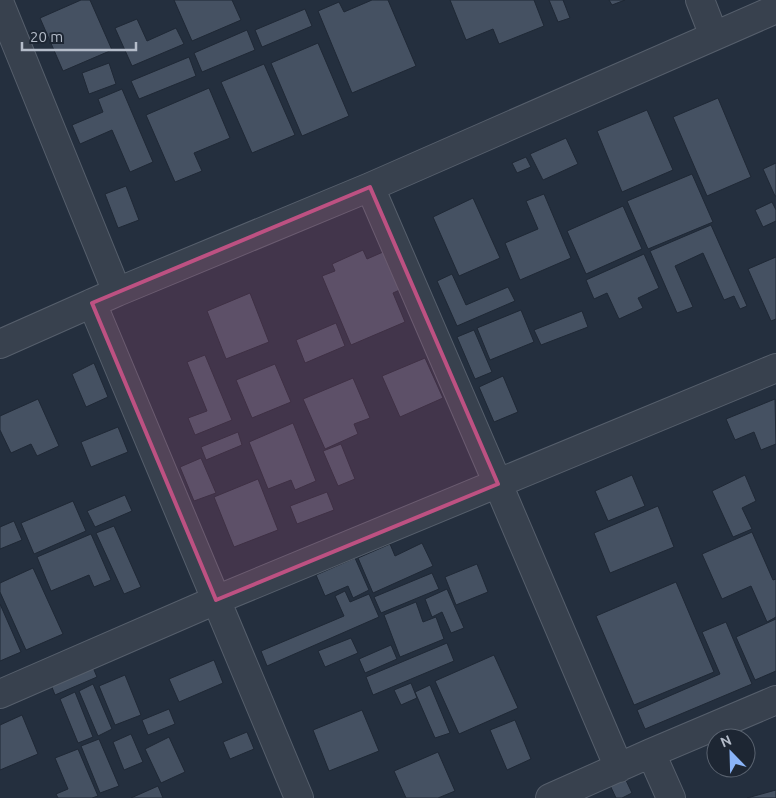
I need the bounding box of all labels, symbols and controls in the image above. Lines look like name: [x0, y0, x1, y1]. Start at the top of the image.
scale bar: [22, 20, 136, 52]
text: 20 m: [30, 28, 63, 45]
north arrow: [706, 728, 756, 778]
text: N: [718, 732, 734, 750]

